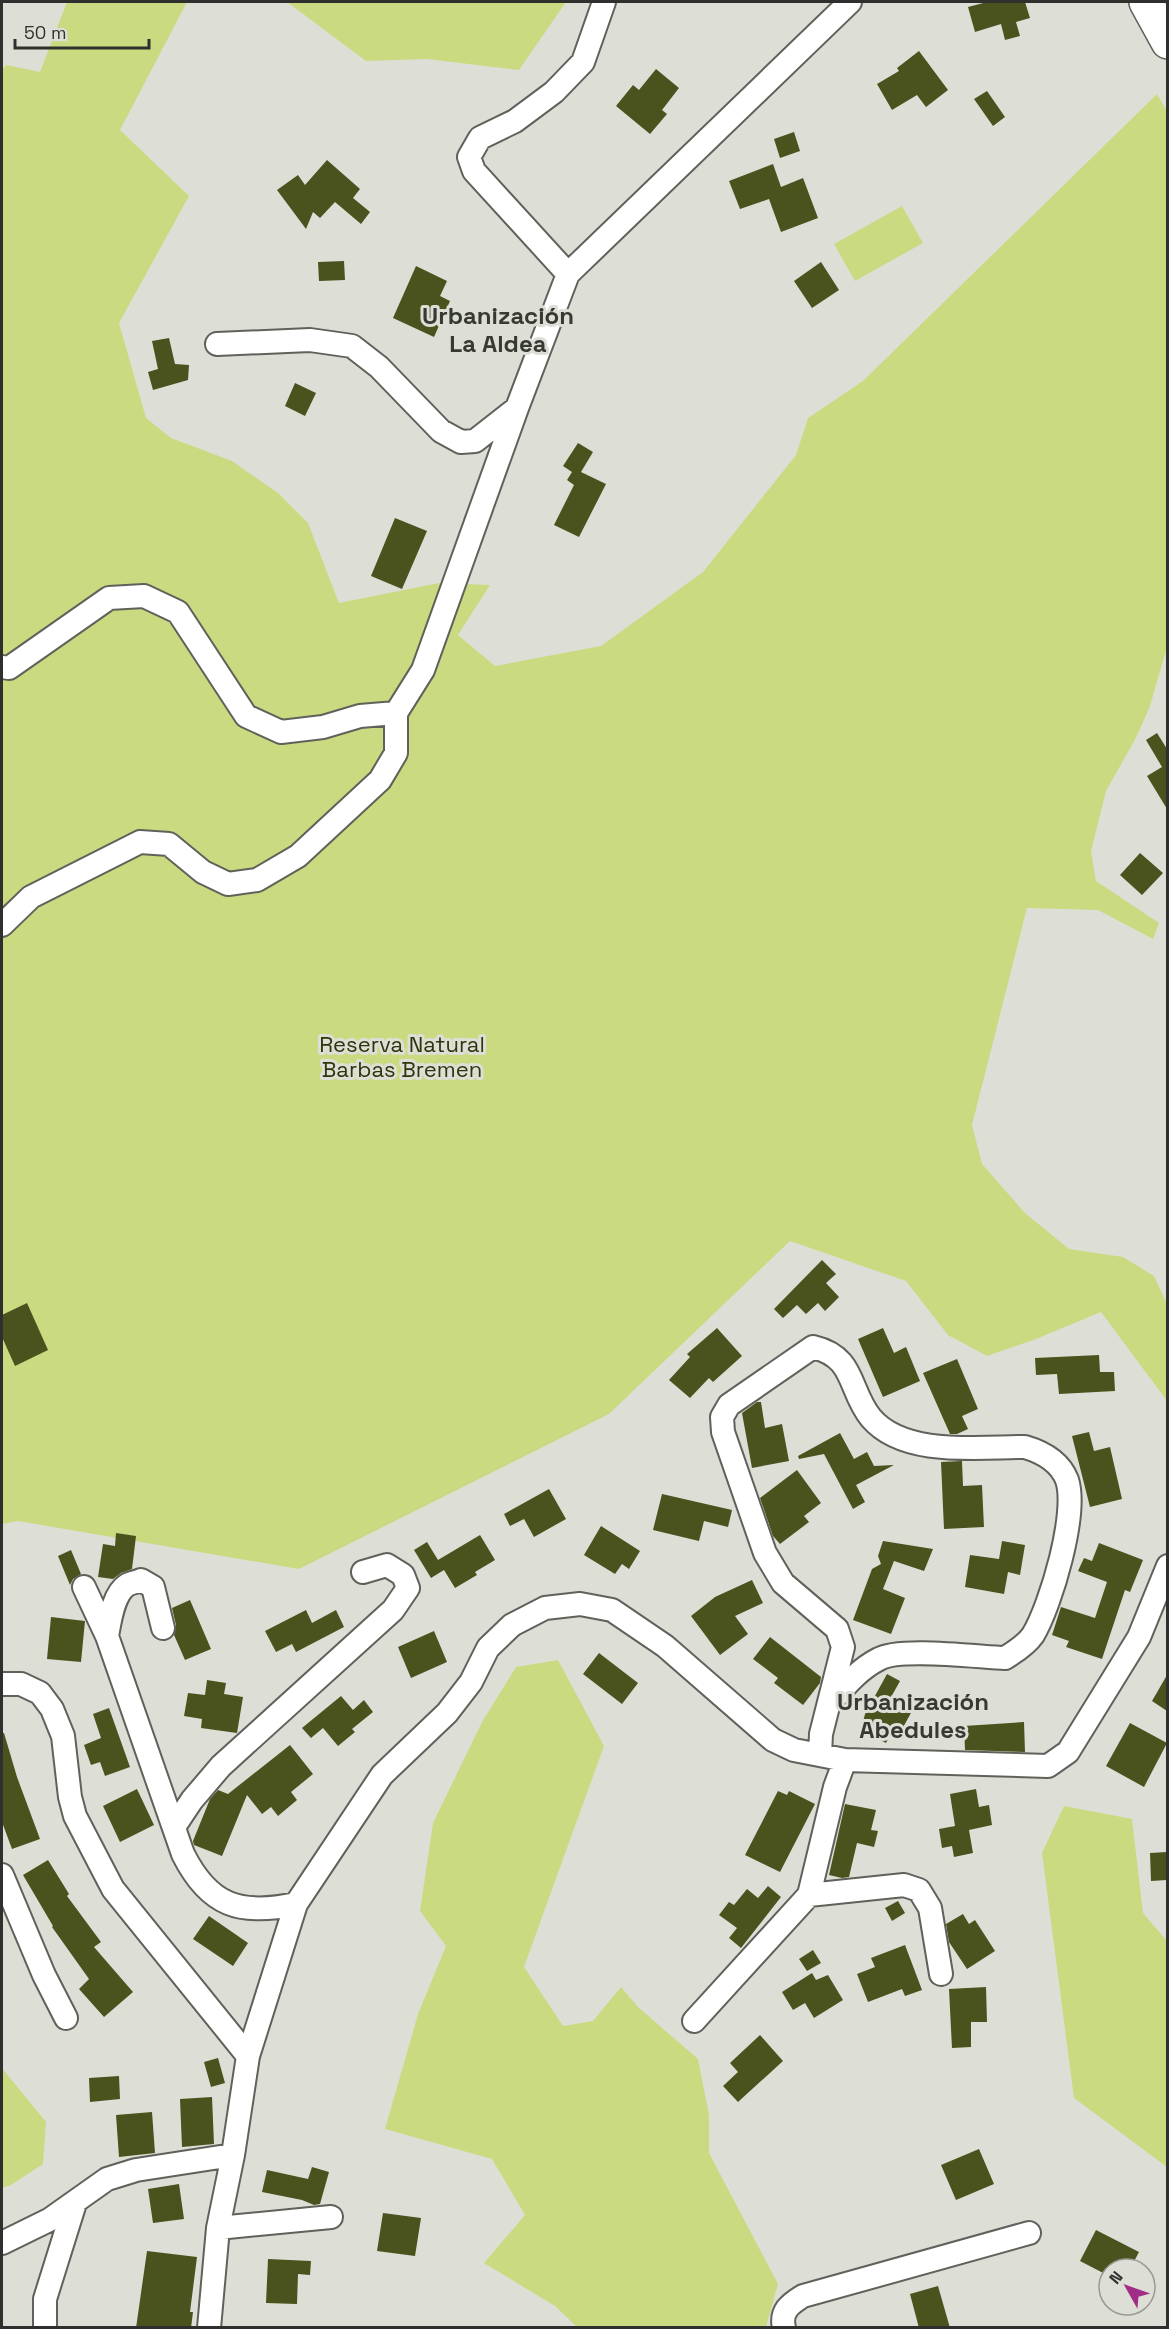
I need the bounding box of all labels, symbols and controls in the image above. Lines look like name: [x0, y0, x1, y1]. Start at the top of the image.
scale bar: [15, 12, 148, 50]
text: 50 m: [24, 21, 66, 44]
district label: Urbanización La Aldea: [422, 300, 574, 359]
park label: Reserva Natural Barbas Bremen: [319, 1030, 485, 1083]
district label: Urbanización Abedules: [837, 1686, 989, 1745]
north arrow: [1097, 2257, 1157, 2317]
text: N: [1104, 2267, 1127, 2289]

